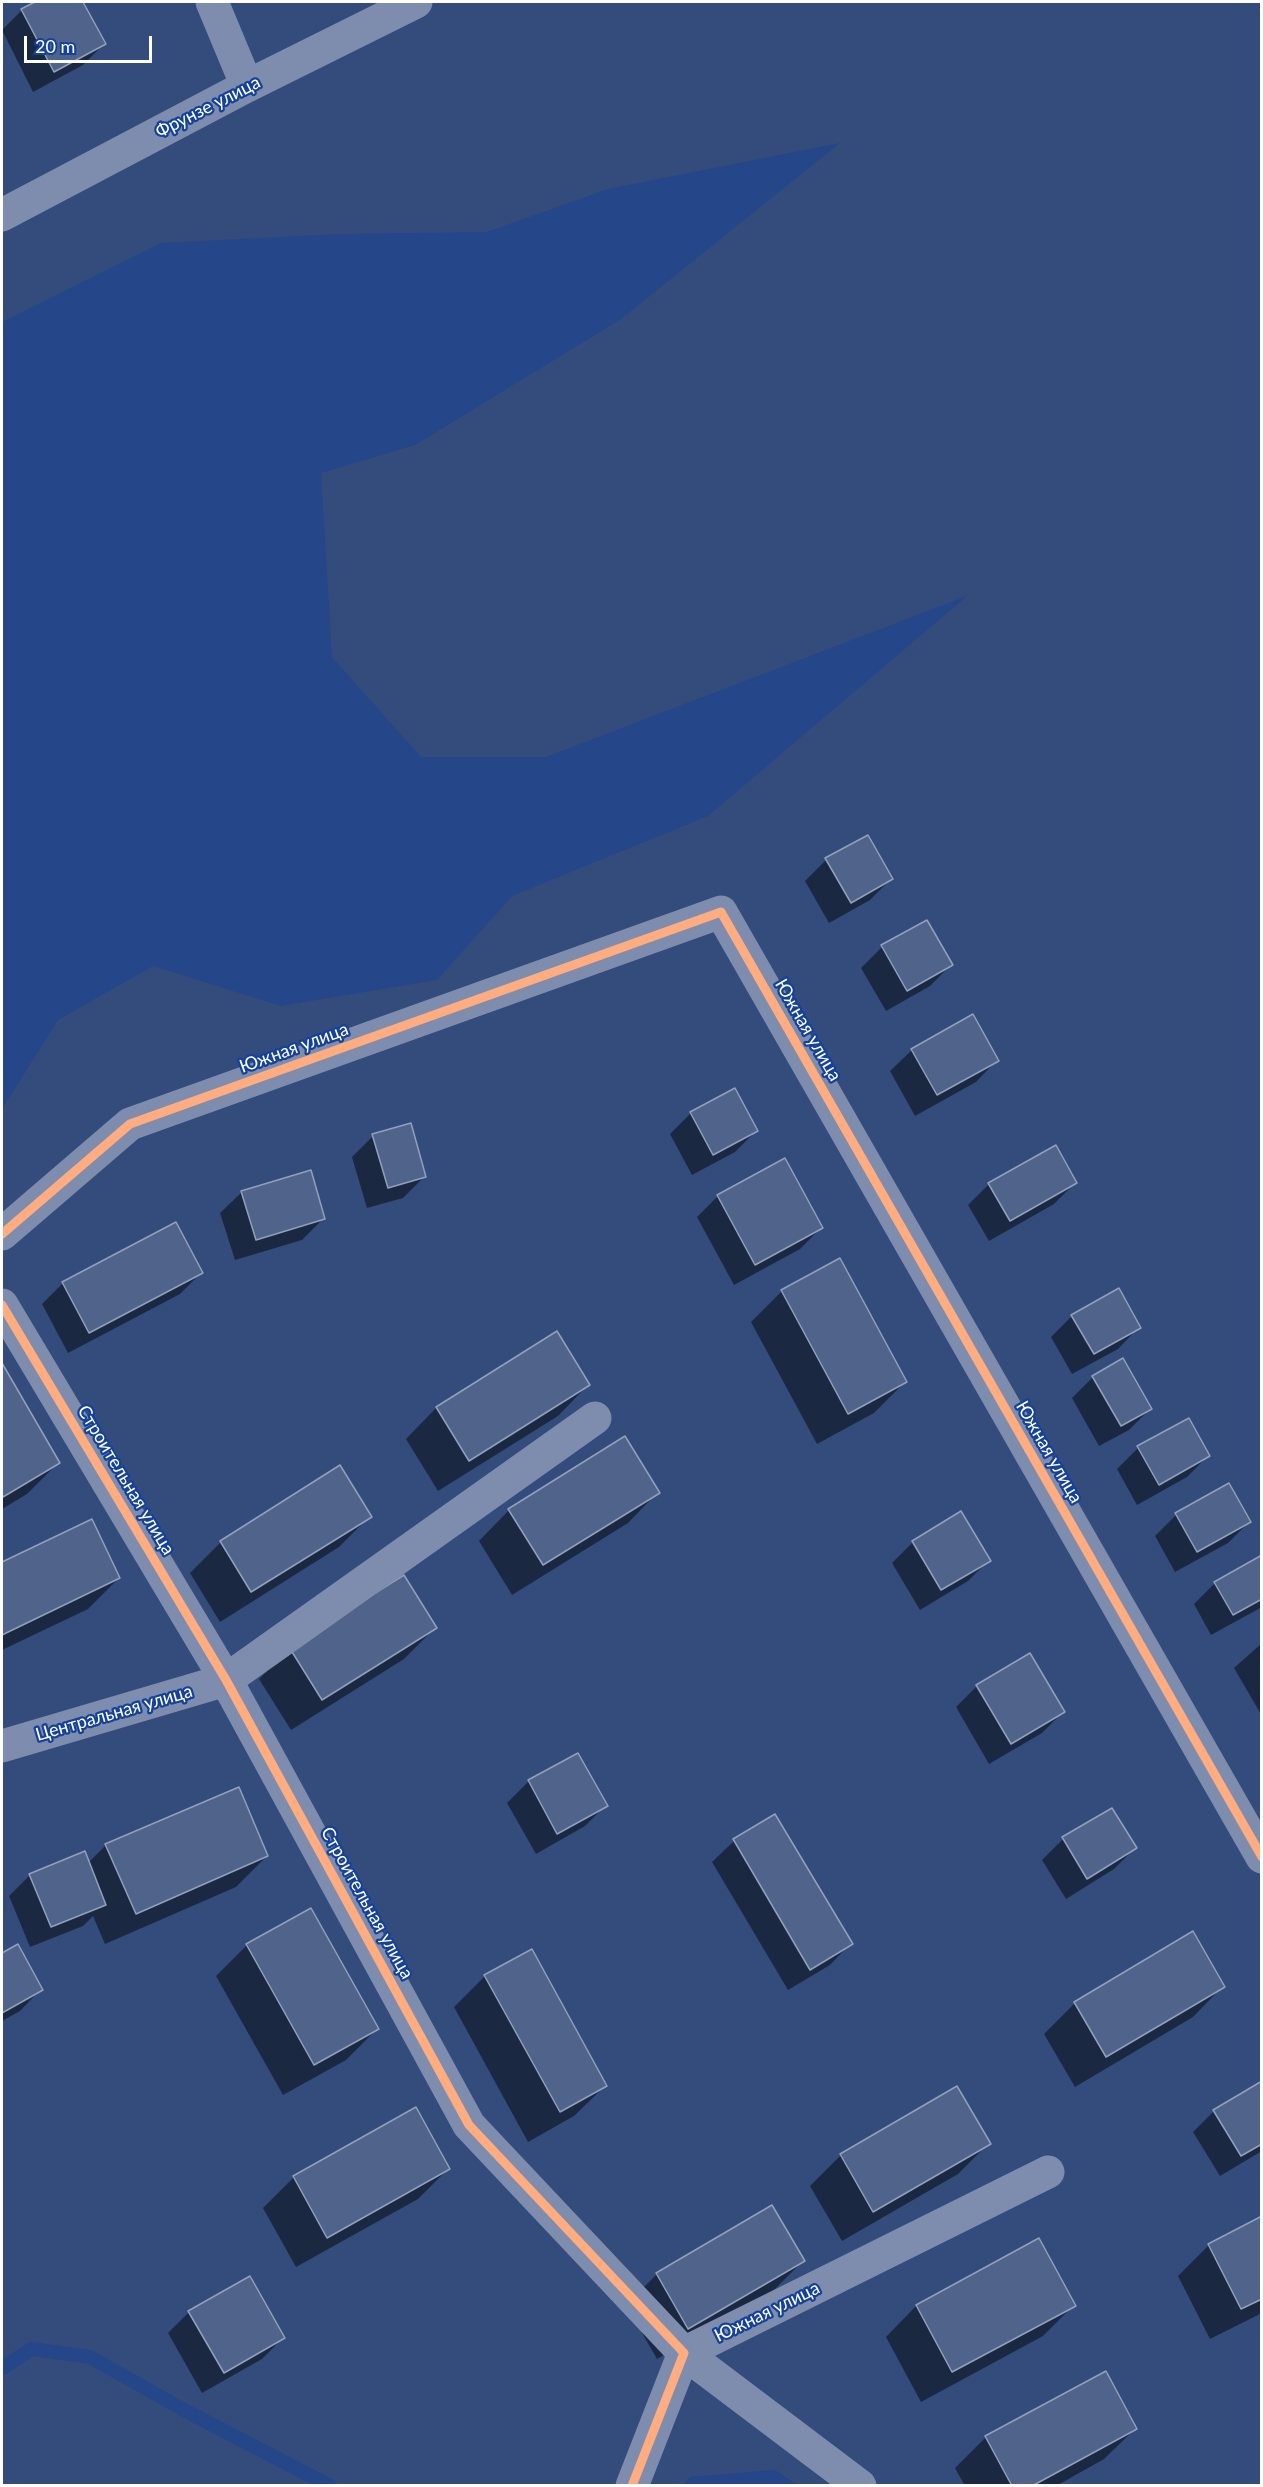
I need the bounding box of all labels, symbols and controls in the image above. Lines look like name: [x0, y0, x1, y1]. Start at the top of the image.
scale bar: [27, 24, 154, 62]
text: 20 m: [35, 35, 75, 57]
street label: Фрунзе улица: [152, 71, 264, 143]
street label: Южная улица: [770, 975, 846, 1085]
street label: Южная улица: [237, 1018, 351, 1078]
street label: Южная улица: [1011, 1397, 1087, 1507]
street label: Строительная улица: [73, 1401, 179, 1559]
street label: Центральная улица: [33, 1680, 195, 1746]
street label: Строительная улица: [316, 1823, 418, 1983]
street label: Южная улица: [711, 2277, 823, 2347]

